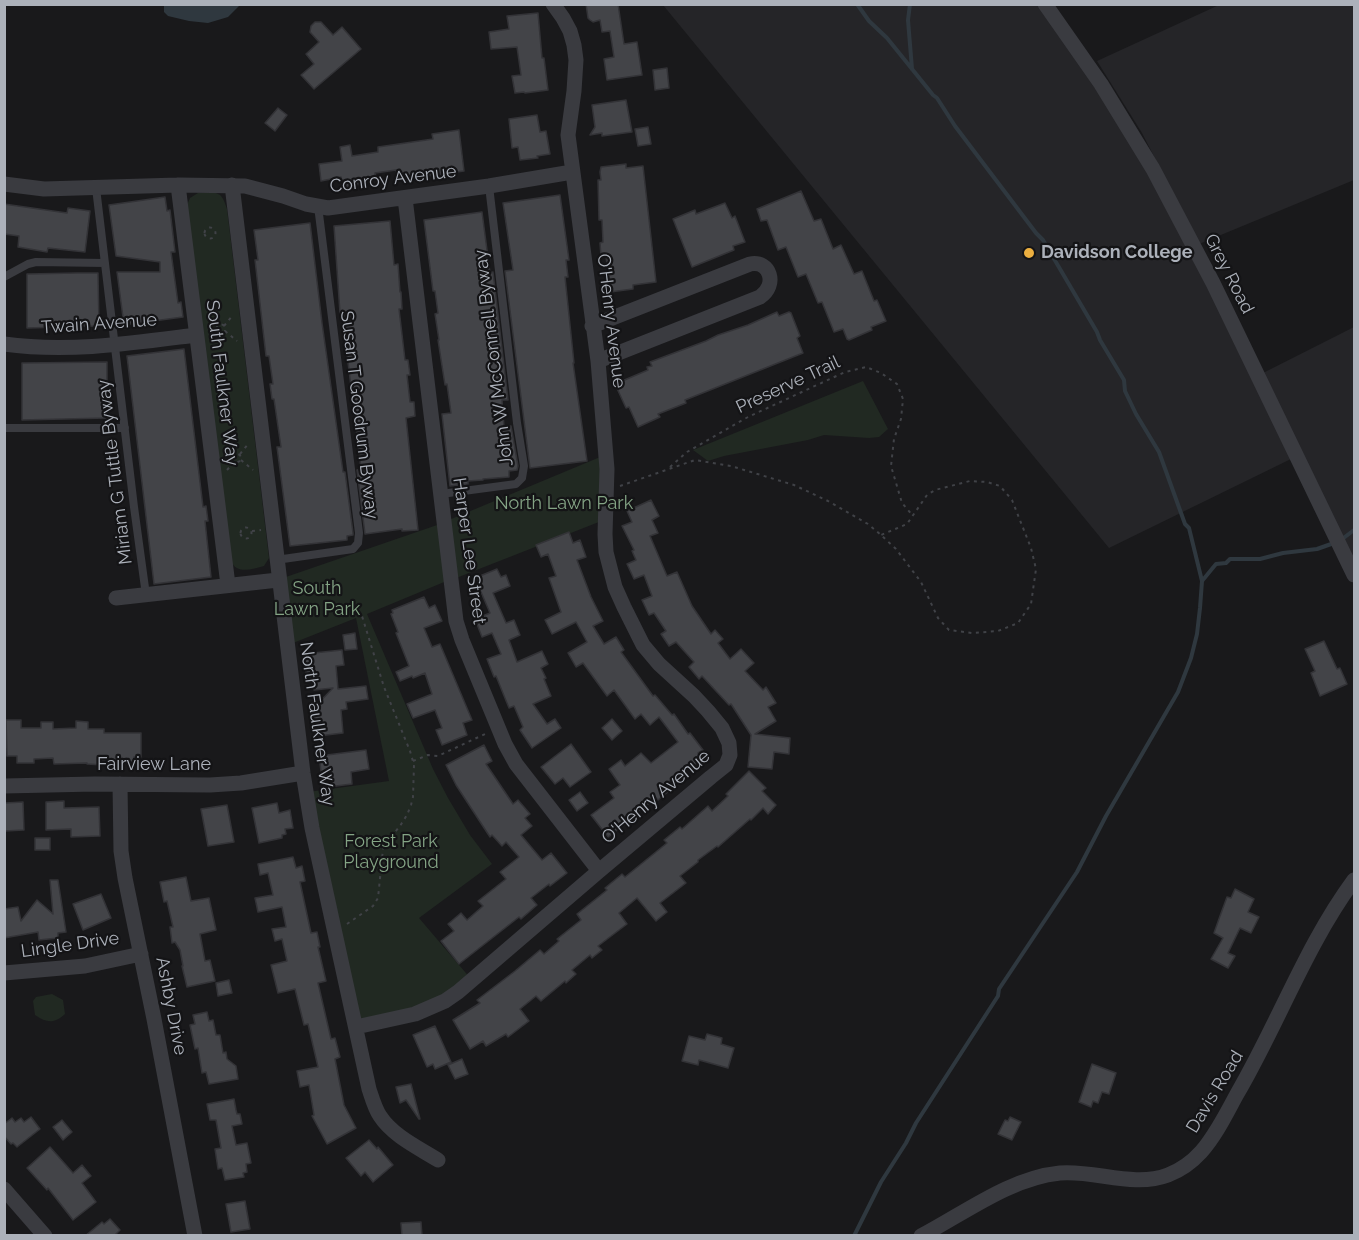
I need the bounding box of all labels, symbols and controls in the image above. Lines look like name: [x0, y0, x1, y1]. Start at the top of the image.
street label: Conroy Avenue: [328, 161, 458, 197]
street label: Grey Road: [1200, 230, 1258, 318]
place label: Davidson College: [1041, 242, 1192, 264]
marker: Davidson College: [1022, 246, 1036, 260]
street label: John W McConnell Byway: [470, 249, 518, 467]
street label: O'Henry Avenue: [592, 253, 630, 389]
street label: South Faulkner Way: [201, 299, 243, 467]
street label: Twain Avenue: [40, 309, 158, 339]
street label: Susan T Goodrum Byway: [336, 310, 382, 520]
street label: Preserve Trail: [733, 352, 843, 418]
street label: Miriam G Tuttle Byway: [93, 378, 137, 566]
street label: Harper Lee Street: [448, 476, 490, 626]
park label: North Lawn Park: [495, 493, 633, 515]
park label: South Lawn Park: [274, 578, 360, 620]
street label: North Faulkner Way: [295, 641, 339, 807]
street label: O'Henry Avenue: [597, 745, 715, 849]
street label: Fairview Lane: [97, 754, 211, 776]
park label: Forest Park Playground: [343, 831, 439, 874]
street label: Lingle Drive: [19, 927, 121, 963]
street label: Ashby Drive: [151, 955, 191, 1057]
street label: Davis Road: [1182, 1047, 1248, 1137]

